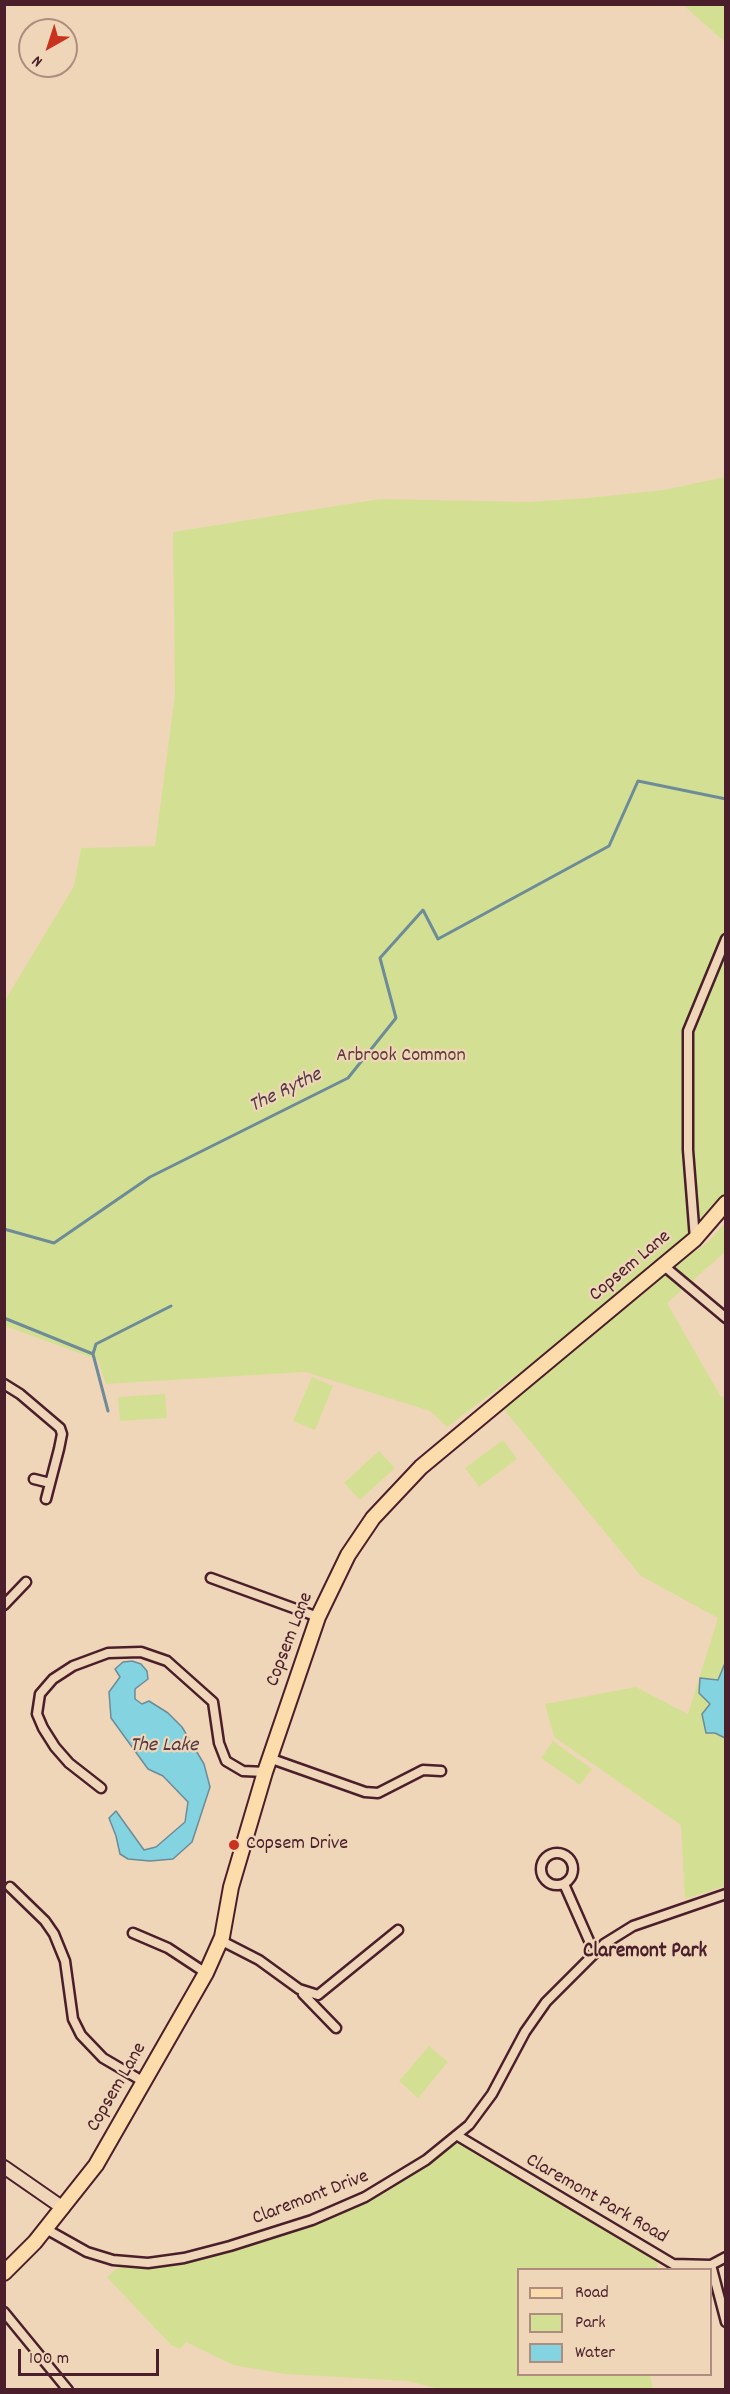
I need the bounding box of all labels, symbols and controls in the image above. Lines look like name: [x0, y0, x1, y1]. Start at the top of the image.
north arrow: [18, 18, 78, 78]
text: N: [27, 49, 48, 72]
park label: Arbrook Common: [336, 1045, 466, 1069]
water label: The Rythe: [246, 1064, 326, 1120]
street label: Copsem Lane: [585, 1226, 677, 1308]
street label: Copsem Lane: [262, 1589, 320, 1691]
water label: The Lake: [130, 1734, 198, 1760]
place label: Copsem Drive: [246, 1833, 348, 1857]
marker: Copsem Drive: [227, 1838, 241, 1852]
district label: Claremont Park: [583, 1940, 707, 1966]
street label: Copsem Lane: [83, 2039, 153, 2137]
street label: Claremont Park Road: [521, 2150, 671, 2250]
street label: Claremont Drive: [249, 2166, 373, 2232]
legend: [517, 2268, 712, 2376]
text: Road: [575, 2281, 609, 2306]
text: Park: [575, 2311, 606, 2336]
scale bar: [21, 2337, 162, 2375]
text: Water: [575, 2341, 615, 2366]
text: 100 m: [29, 2347, 69, 2372]

